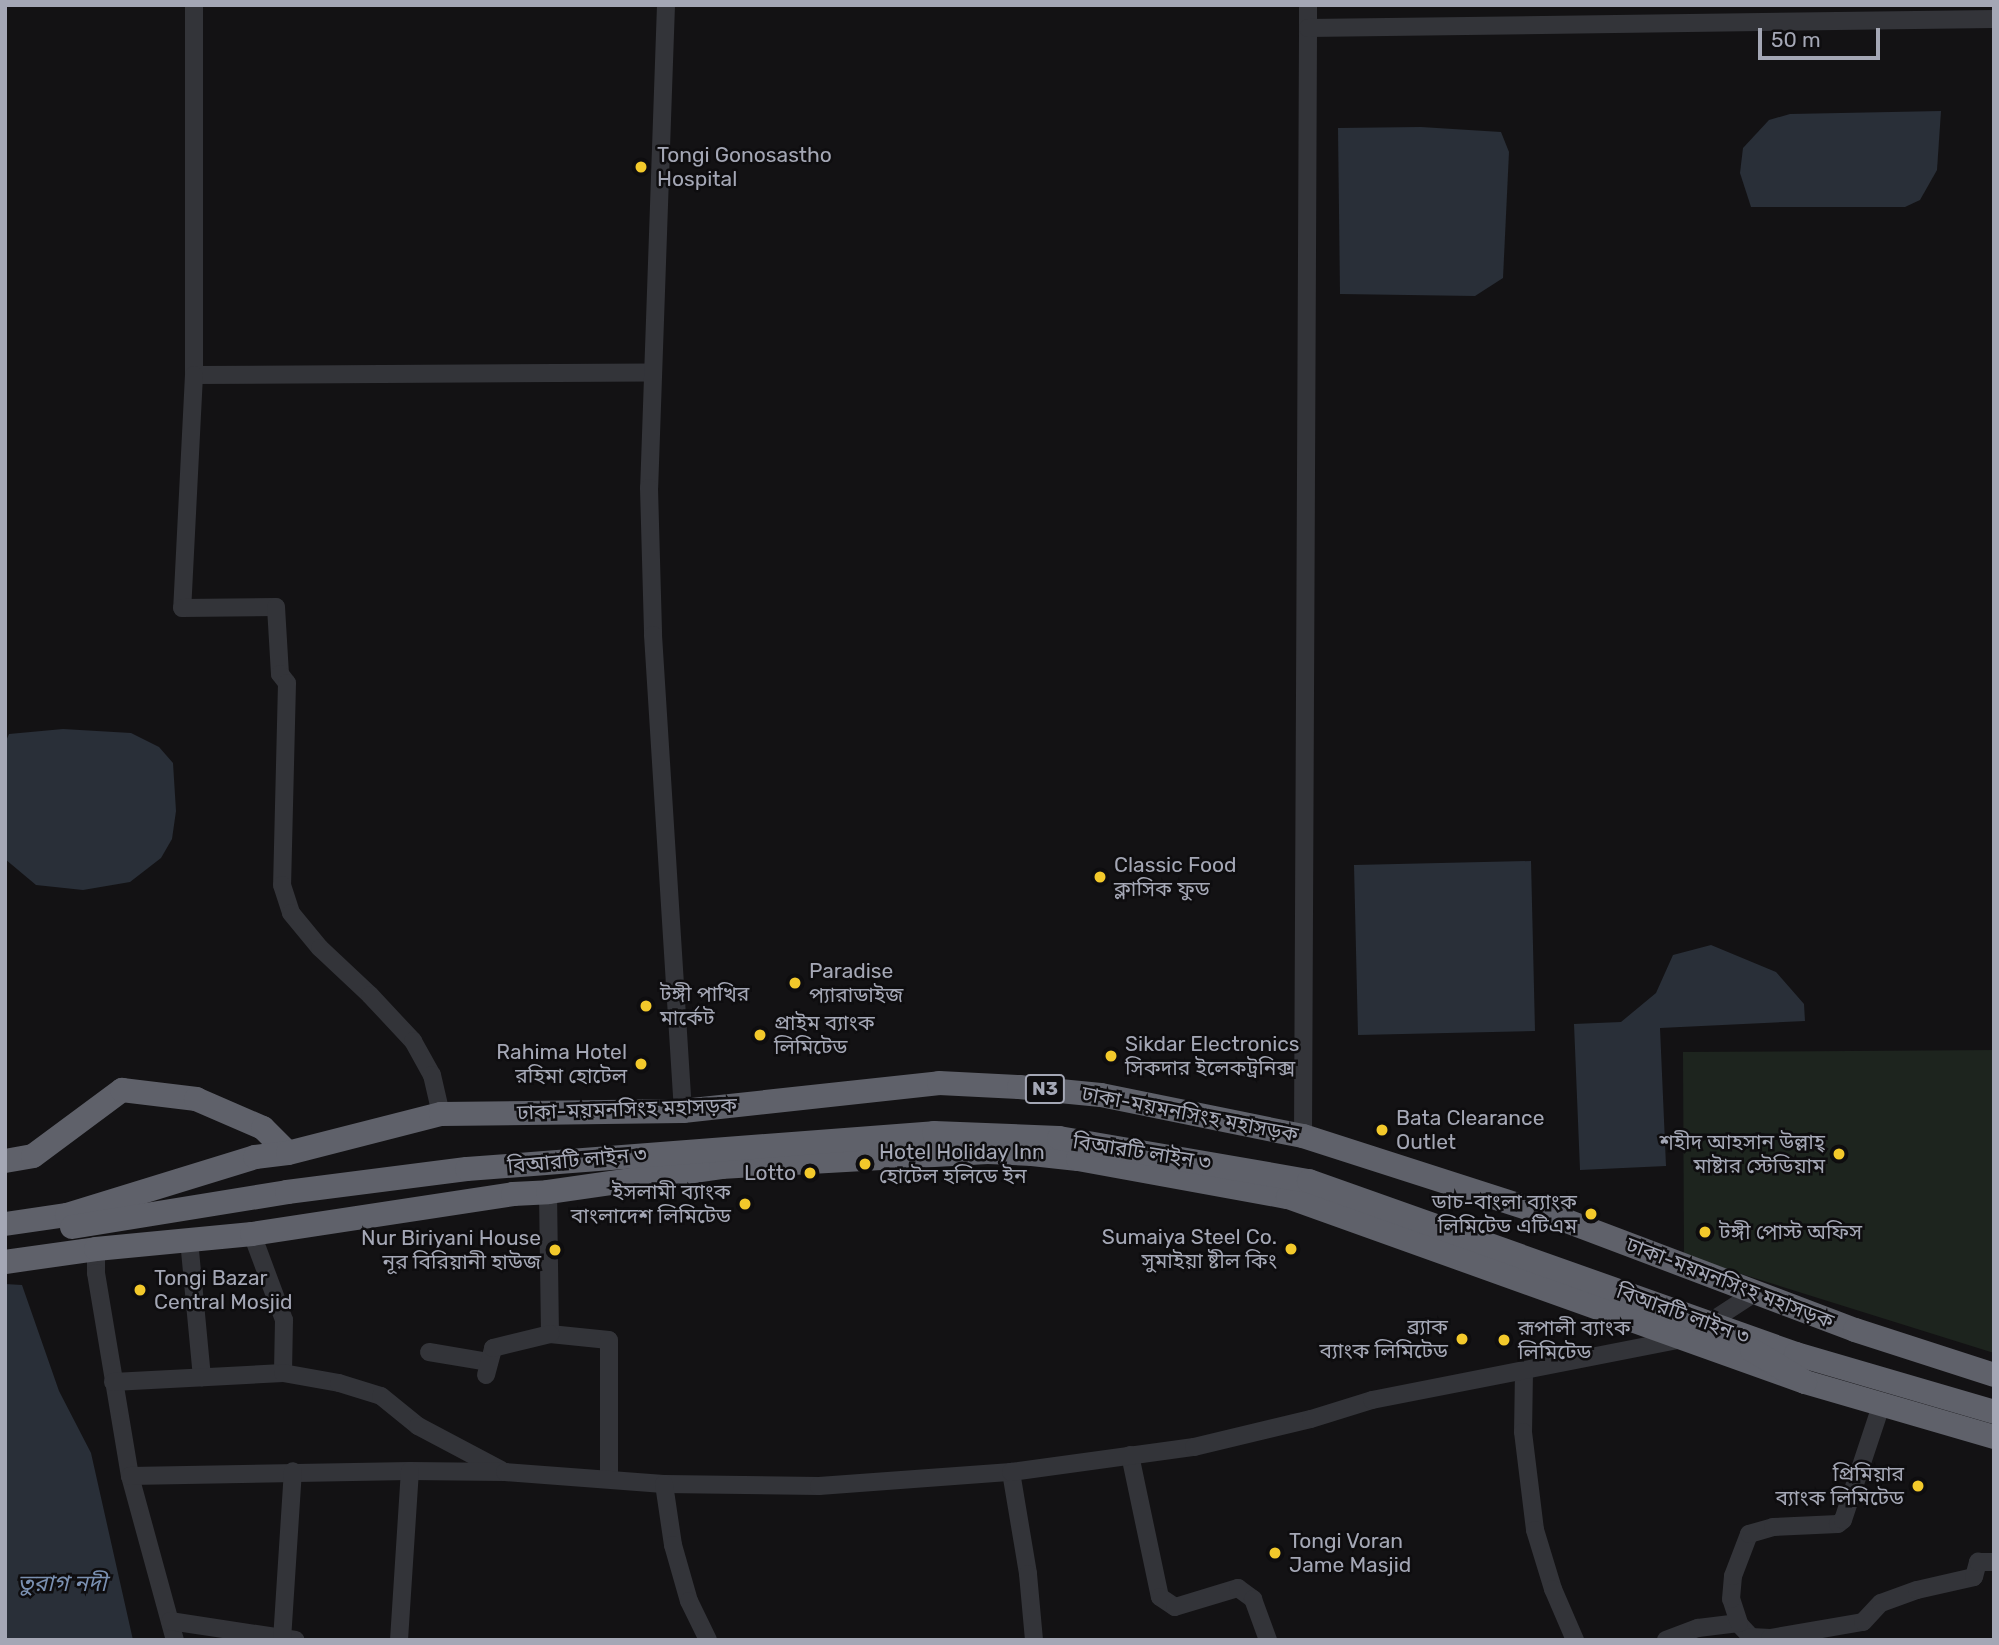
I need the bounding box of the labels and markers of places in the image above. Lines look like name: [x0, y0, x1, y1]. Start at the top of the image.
place label: Tongi Gonosastho Hospital: [657, 142, 832, 192]
marker: Tongi Gonosastho Hospital: [631, 157, 651, 177]
place label: Classic Food ক্লাসিক ফুড: [1114, 852, 1237, 902]
marker: Classic Food ক্লাসিক ফুড: [1092, 869, 1108, 885]
place label: Paradise প্যারাডাইজ: [809, 958, 903, 1008]
marker: Paradise প্যারাডাইজ: [787, 975, 803, 991]
place label: টঙ্গী পাখির মার্কেট: [660, 981, 749, 1031]
marker: টঙ্গী পাখির মার্কেট: [638, 998, 654, 1014]
place label: প্রাইম ব্যাংক লিমিটেড: [774, 1010, 875, 1060]
marker: প্রাইম ব্যাংক লিমিটেড: [752, 1027, 768, 1043]
place label: Sikdar Electronics সিকদার ইলেকট্রনিক্স: [1125, 1031, 1300, 1081]
place label: Rahima Hotel রহিমা হোটেল: [496, 1039, 627, 1089]
marker: Sikdar Electronics সিকদার ইলেকট্রনিক্স: [1103, 1048, 1119, 1064]
marker: Rahima Hotel রহিমা হোটেল: [633, 1056, 649, 1072]
place label: Bata Clearance Outlet: [1396, 1105, 1544, 1155]
marker: Bata Clearance Outlet: [1374, 1122, 1390, 1138]
place label: শহীদ আহসান উল্লাহ্‌ মাষ্টার স্টেডিয়াম: [1659, 1129, 1825, 1179]
place label: Hotel Holiday Inn হোটেল হলিডে ইন: [879, 1139, 1045, 1189]
marker: শহীদ আহসান উল্লাহ্‌ মাষ্টার স্টেডিয়াম: [1831, 1146, 1847, 1162]
marker: Hotel Holiday Inn হোটেল হলিডে ইন: [857, 1156, 873, 1172]
place label: Lotto: [744, 1160, 796, 1186]
marker: Lotto: [802, 1165, 818, 1181]
place label: ইসলামী ব্যাংক বাংলাদেশ লিমিটেড: [571, 1179, 731, 1229]
place label: ডাচ-বাংলা ব্যাংক লিমিটেড এটিএম: [1432, 1189, 1577, 1239]
marker: ইসলামী ব্যাংক বাংলাদেশ লিমিটেড: [737, 1196, 753, 1212]
marker: ডাচ-বাংলা ব্যাংক লিমিটেড এটিএম: [1583, 1206, 1599, 1222]
place label: টঙ্গী পোস্ট অফিস: [1719, 1219, 1862, 1245]
place label: Sumaiya Steel Co. সুমাইয়া ষ্টীল কিং: [1102, 1224, 1277, 1274]
marker: টঙ্গী পোস্ট অফিস: [1697, 1224, 1713, 1240]
place label: Nur Biriyani House নূর বিরিয়ানী হাউজ: [361, 1225, 541, 1275]
marker: Sumaiya Steel Co. সুমাইয়া ষ্টীল কিং: [1283, 1241, 1299, 1257]
marker: Nur Biriyani House নূর বিরিয়ানী হাউজ: [547, 1242, 563, 1258]
place label: Tongi Bazar Central Mosjid: [154, 1265, 293, 1315]
marker: Tongi Bazar Central Mosjid: [132, 1282, 148, 1298]
place label: ব্র্যাক ব্যাংক লিমিটেড: [1320, 1314, 1448, 1364]
place label: রূপালী ব্যাংক লিমিটেড: [1518, 1315, 1631, 1365]
marker: ব্র্যাক ব্যাংক লিমিটেড: [1454, 1331, 1470, 1347]
marker: রূপালী ব্যাংক লিমিটেড: [1496, 1332, 1512, 1348]
place label: প্রিমিয়ার ব্যাংক লিমিটেড: [1776, 1461, 1904, 1511]
marker: প্রিমিয়ার ব্যাংক লিমিটেড: [1910, 1478, 1926, 1494]
place label: Tongi Voran Jame Masjid: [1289, 1528, 1411, 1578]
marker: Tongi Voran Jame Masjid: [1267, 1545, 1283, 1561]

